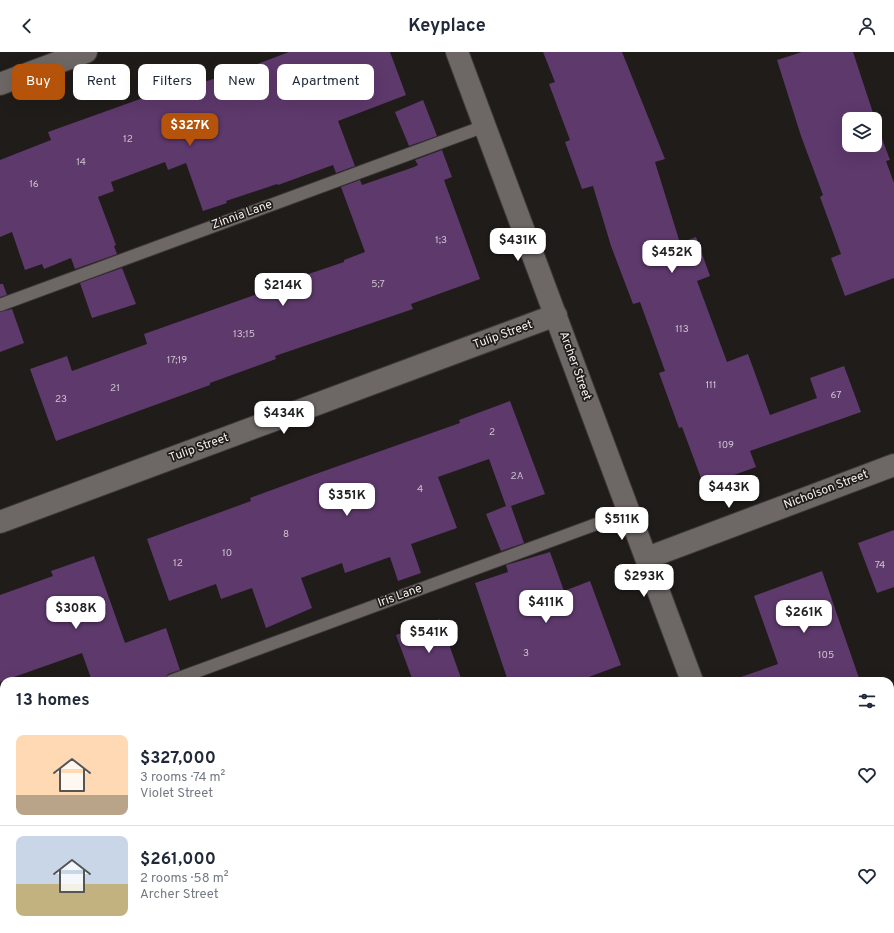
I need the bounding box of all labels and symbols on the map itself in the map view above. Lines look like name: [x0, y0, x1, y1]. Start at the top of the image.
pin: $327K: [162, 113, 218, 147]
house number: 12: [123, 133, 133, 146]
house number: 14: [76, 156, 86, 169]
house number: 16: [29, 178, 39, 191]
street label: Zinnia Lane: [210, 197, 274, 233]
pin: $431K: [490, 228, 546, 262]
house number: 1;3: [435, 234, 447, 247]
pin: $452K: [644, 240, 700, 274]
pin: $214K: [255, 273, 311, 307]
house number: 5;7: [371, 278, 385, 291]
street label: Tulip Street: [471, 317, 535, 353]
house number: 113: [675, 323, 689, 336]
house number: 13;15: [233, 328, 255, 341]
street label: Archer Street: [555, 329, 595, 403]
house number: 17;19: [167, 354, 187, 367]
house number: 111: [705, 379, 717, 392]
house number: 21: [110, 382, 120, 395]
house number: 67: [831, 389, 842, 402]
house number: 23: [55, 393, 67, 406]
pin: $434K: [256, 401, 312, 435]
house number: 2: [489, 426, 495, 439]
street label: Tulip Street: [167, 430, 231, 466]
house number: 109: [718, 439, 734, 452]
street label: Nicholson Street: [782, 467, 870, 513]
house number: 2A: [511, 470, 524, 483]
pin: $443K: [701, 475, 757, 509]
pin: $351K: [319, 483, 375, 517]
house number: 4: [417, 483, 423, 496]
pin: $511K: [594, 507, 650, 541]
house number: 8: [283, 528, 289, 541]
house number: 10: [222, 547, 232, 560]
house number: 12: [173, 557, 183, 570]
house number: 74: [875, 559, 885, 572]
pin: $293K: [616, 564, 672, 598]
street label: Iris Lane: [376, 581, 424, 611]
pin: $411K: [518, 590, 574, 624]
pin: $308K: [48, 596, 104, 630]
pin: $261K: [776, 600, 832, 634]
pin: $541K: [401, 620, 457, 654]
house number: 3: [523, 647, 529, 660]
house number: 105: [818, 649, 834, 662]

